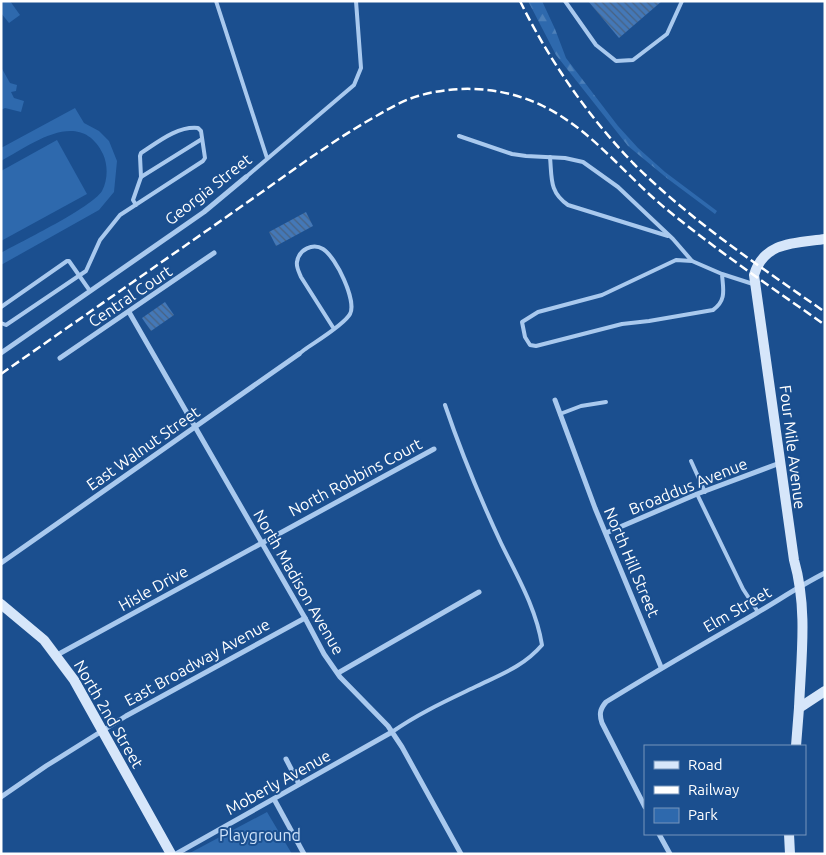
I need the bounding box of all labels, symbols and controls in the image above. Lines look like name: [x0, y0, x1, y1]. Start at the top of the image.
street label: Georgia Street: [161, 149, 255, 228]
street label: Central Court: [85, 261, 176, 331]
street label: Four Mile Avenue: [776, 384, 810, 510]
street label: East Walnut Street: [83, 402, 204, 494]
street label: North Robbins Court: [285, 434, 425, 520]
street label: Broaddus Avenue: [626, 454, 750, 518]
street label: North Hill Street: [601, 504, 664, 620]
street label: North Madison Avenue: [250, 506, 348, 658]
street label: Hisle Drive: [115, 562, 191, 614]
street label: Elm Street: [700, 582, 775, 636]
street label: East Broadway Avenue: [121, 615, 273, 709]
street label: North 2nd Street: [71, 657, 148, 772]
legend: [644, 745, 806, 835]
street label: Moberly Avenue: [222, 746, 334, 818]
text: Road: [688, 756, 723, 773]
text: Railway: [688, 781, 739, 798]
text: Park: [688, 806, 718, 823]
park label: Playground: [219, 826, 301, 844]

